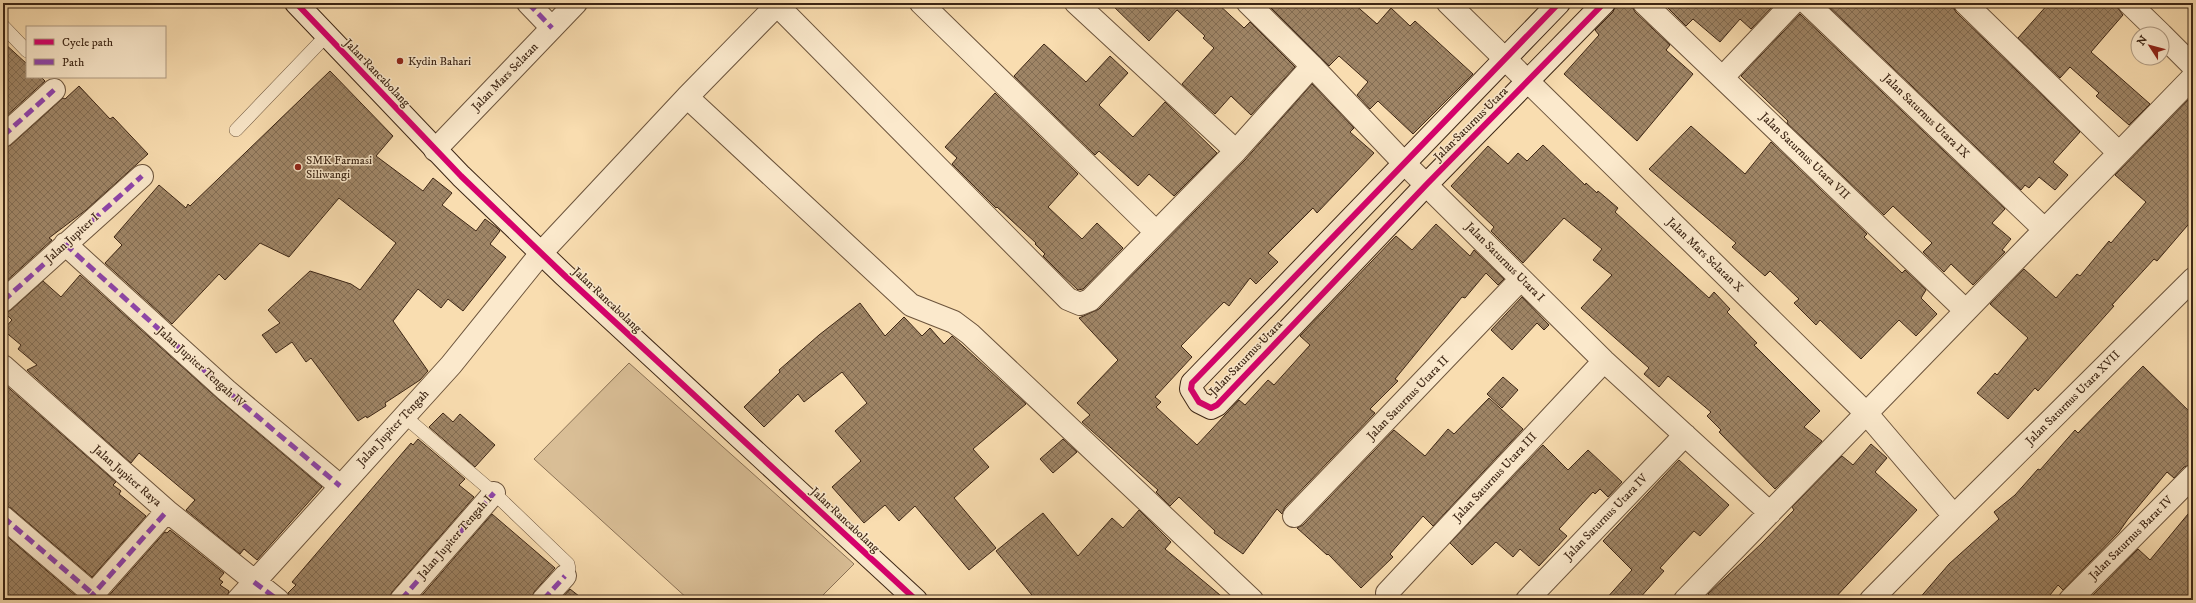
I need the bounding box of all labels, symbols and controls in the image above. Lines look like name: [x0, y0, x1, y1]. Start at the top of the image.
legend: [26, 26, 166, 78]
north arrow: [2130, 26, 2170, 66]
text: N: [2134, 33, 2151, 48]
text: Cycle path: [62, 35, 114, 50]
street label: Jalan Rancabolang: [340, 35, 413, 110]
street label: Jalan Mars Selatan: [468, 39, 542, 115]
place label: Kydin Bahari: [408, 54, 471, 69]
text: Path: [62, 55, 85, 70]
marker: Kydin Bahari: [395, 56, 405, 66]
street label: Jalan Saturnus Utara IX: [1879, 70, 1973, 162]
street label: Jalan Saturnus Utara: [1430, 83, 1512, 165]
street label: Jalan Saturnus Utara VII: [1756, 109, 1853, 203]
place label: SMK Farmasi Siliwangi: [306, 153, 372, 182]
marker: SMK Farmasi Siliwangi: [293, 162, 303, 172]
street label: Jalan Jupiter I: [41, 210, 102, 267]
street label: Jalan Mars Selatan X: [1663, 214, 1747, 296]
street label: Jalan Saturnus Utara I: [1461, 218, 1548, 305]
street label: Jalan Rancabolang: [569, 263, 645, 336]
street label: Jalan Saturnus Utara: [1206, 317, 1286, 399]
street label: Jalan Jupiter Tengah IV: [153, 323, 249, 411]
street label: Jalan Saturnus Utara XVII: [2022, 348, 2123, 449]
street label: Jalan Saturnus Utara II: [1363, 353, 1452, 444]
street label: Jalan Jupiter Tengah: [353, 386, 433, 470]
street label: Jalan Saturnus Utara III: [1449, 429, 1540, 525]
street label: Jalan Jupiter Raya: [89, 441, 165, 511]
street label: Jalan Saturnus Utara IV: [1560, 471, 1651, 564]
street label: Jalan Rancabolang: [807, 483, 883, 556]
street label: Jalan Jupiter Tengah I: [414, 492, 496, 583]
street label: Jalan Saturnus Barat IV: [2085, 493, 2176, 584]

